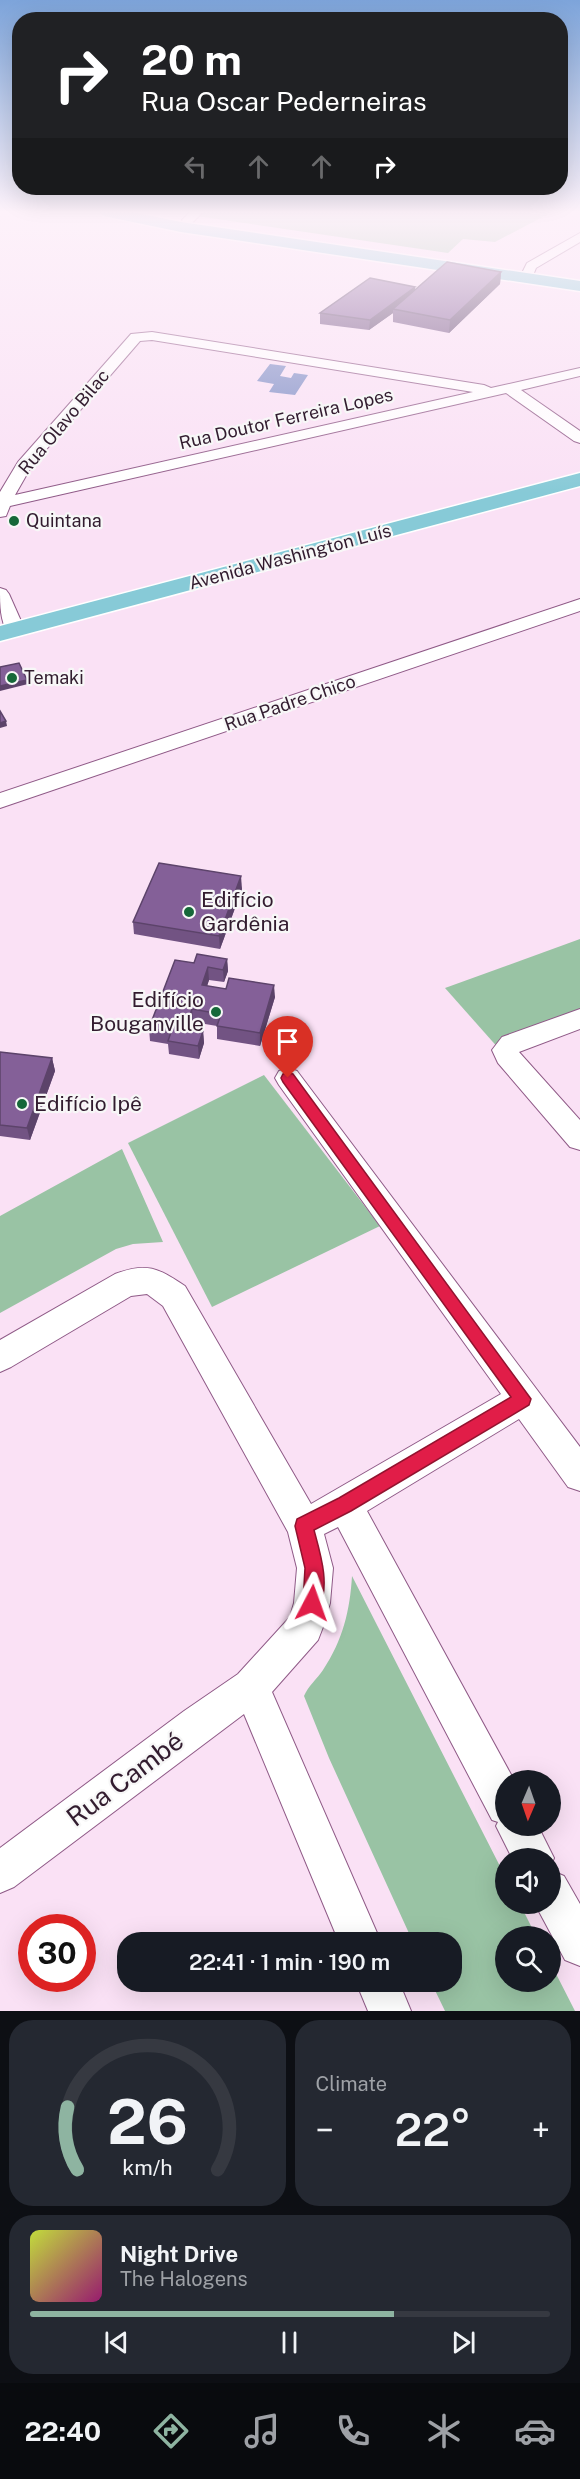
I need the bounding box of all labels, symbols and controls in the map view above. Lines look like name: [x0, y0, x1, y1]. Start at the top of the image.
text: 20 m: [141, 35, 242, 84]
icon: right: [42, 36, 120, 114]
text: Rua Oscar Pederneiras: [141, 85, 427, 117]
icon: left: [179, 150, 212, 183]
icon: ahead: [242, 150, 275, 183]
icon: ahead: [305, 150, 338, 183]
icon: right: [368, 150, 401, 183]
street label: Rua Olavo Bilac: [14, 365, 113, 478]
street label: Rua Doutor Ferreira Lopes: [177, 384, 395, 453]
place label: Quintana: [26, 510, 102, 531]
marker: Quintana: [7, 514, 21, 528]
street label: Avenida Washington Luís: [187, 519, 393, 594]
place label: Temaki: [24, 667, 84, 688]
street label: Rua Padre Chico: [221, 670, 358, 735]
marker: Temaki: [5, 671, 19, 685]
place label: Edifício Gardênia: [201, 887, 289, 936]
marker: Edifício Gardênia: [182, 905, 196, 919]
place label: Edifício Bouganville: [90, 987, 204, 1036]
marker: Edifício Bouganville: [209, 1005, 223, 1019]
pin: [262, 1016, 313, 1078]
icon: arrive: [271, 1025, 304, 1058]
place label: Edifício Ipê: [34, 1091, 142, 1116]
marker: Edifício Ipê: [15, 1097, 29, 1111]
position arrow: [280, 1571, 344, 1635]
street label: Rua Cambé: [60, 1725, 189, 1833]
north arrow: [495, 1770, 561, 1836]
map controls: [495, 1770, 561, 1992]
button: sound: [495, 1848, 561, 1914]
speed limit sign: 30: [18, 1914, 96, 1992]
button: search: [495, 1926, 561, 1992]
text: 22:41 · 1 min · 190 m: [189, 1949, 390, 1975]
text: Climate: [316, 2072, 387, 2096]
text: 26: [107, 2085, 188, 2158]
text: 22°: [394, 2103, 471, 2156]
text: −: [316, 2111, 334, 2149]
text: +: [532, 2111, 550, 2149]
text: km/h: [122, 2155, 172, 2180]
text: Night Drive: [120, 2241, 238, 2267]
text: The Halogens: [120, 2267, 248, 2291]
icon: previous: [100, 2326, 133, 2359]
icon: pause: [273, 2326, 306, 2359]
icon: next: [447, 2326, 480, 2359]
icon: directions: [150, 2410, 192, 2452]
icon: music: [241, 2410, 283, 2452]
icon: phone: [332, 2410, 374, 2452]
icon: climate: [423, 2410, 465, 2452]
icon: car: [514, 2410, 556, 2452]
text: 22:40: [24, 2415, 101, 2447]

